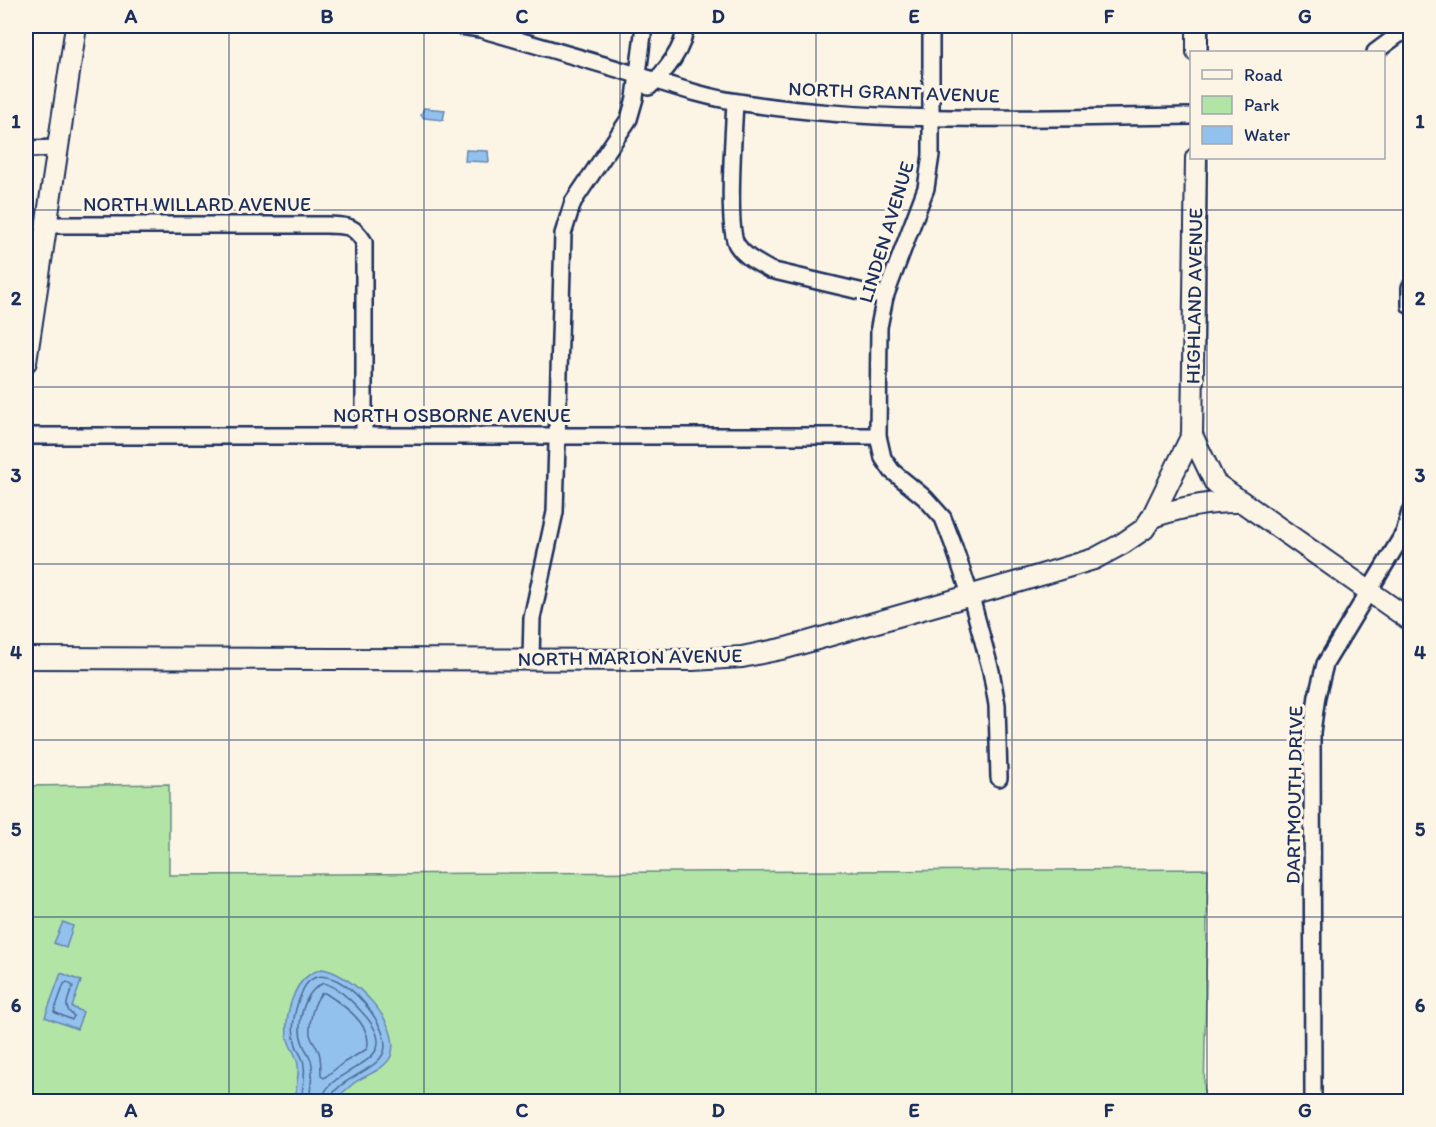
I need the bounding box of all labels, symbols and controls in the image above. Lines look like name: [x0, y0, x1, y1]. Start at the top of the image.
text: A: [124, 4, 138, 28]
text: B: [321, 4, 334, 28]
text: C: [516, 4, 529, 28]
text: D: [711, 4, 725, 28]
text: E: [908, 4, 920, 28]
text: F: [1104, 4, 1115, 28]
text: G: [1298, 4, 1312, 28]
legend: [1190, 51, 1385, 159]
text: Road: [1244, 64, 1283, 86]
street label: NORTH GRANT AVENUE: [788, 76, 1000, 108]
text: Park: [1244, 94, 1279, 116]
text: 1: [11, 109, 21, 133]
text: 1: [1415, 109, 1425, 133]
text: Water: [1244, 124, 1290, 146]
street label: LINDEN AVENUE: [853, 158, 919, 306]
street label: NORTH WILLARD AVENUE: [83, 192, 311, 216]
street label: HIGHLAND AVENUE: [1180, 208, 1208, 384]
text: 2: [11, 286, 22, 310]
text: 2: [1415, 286, 1426, 310]
street label: NORTH OSBORNE AVENUE: [333, 403, 571, 427]
text: 3: [11, 463, 22, 487]
text: 3: [1415, 463, 1426, 487]
text: 4: [10, 640, 22, 664]
text: 4: [1414, 640, 1426, 664]
street label: NORTH MARION AVENUE: [517, 643, 743, 671]
street label: DARTMOUTH DRIVE: [1280, 706, 1308, 884]
text: 5: [11, 817, 22, 841]
text: 5: [1415, 817, 1426, 841]
text: 6: [11, 993, 22, 1017]
text: 6: [1415, 993, 1426, 1017]
text: A: [124, 1098, 138, 1122]
text: B: [321, 1098, 334, 1122]
text: C: [516, 1098, 529, 1122]
text: D: [711, 1098, 725, 1122]
text: E: [908, 1098, 920, 1122]
text: F: [1104, 1098, 1115, 1122]
text: G: [1298, 1098, 1312, 1122]

